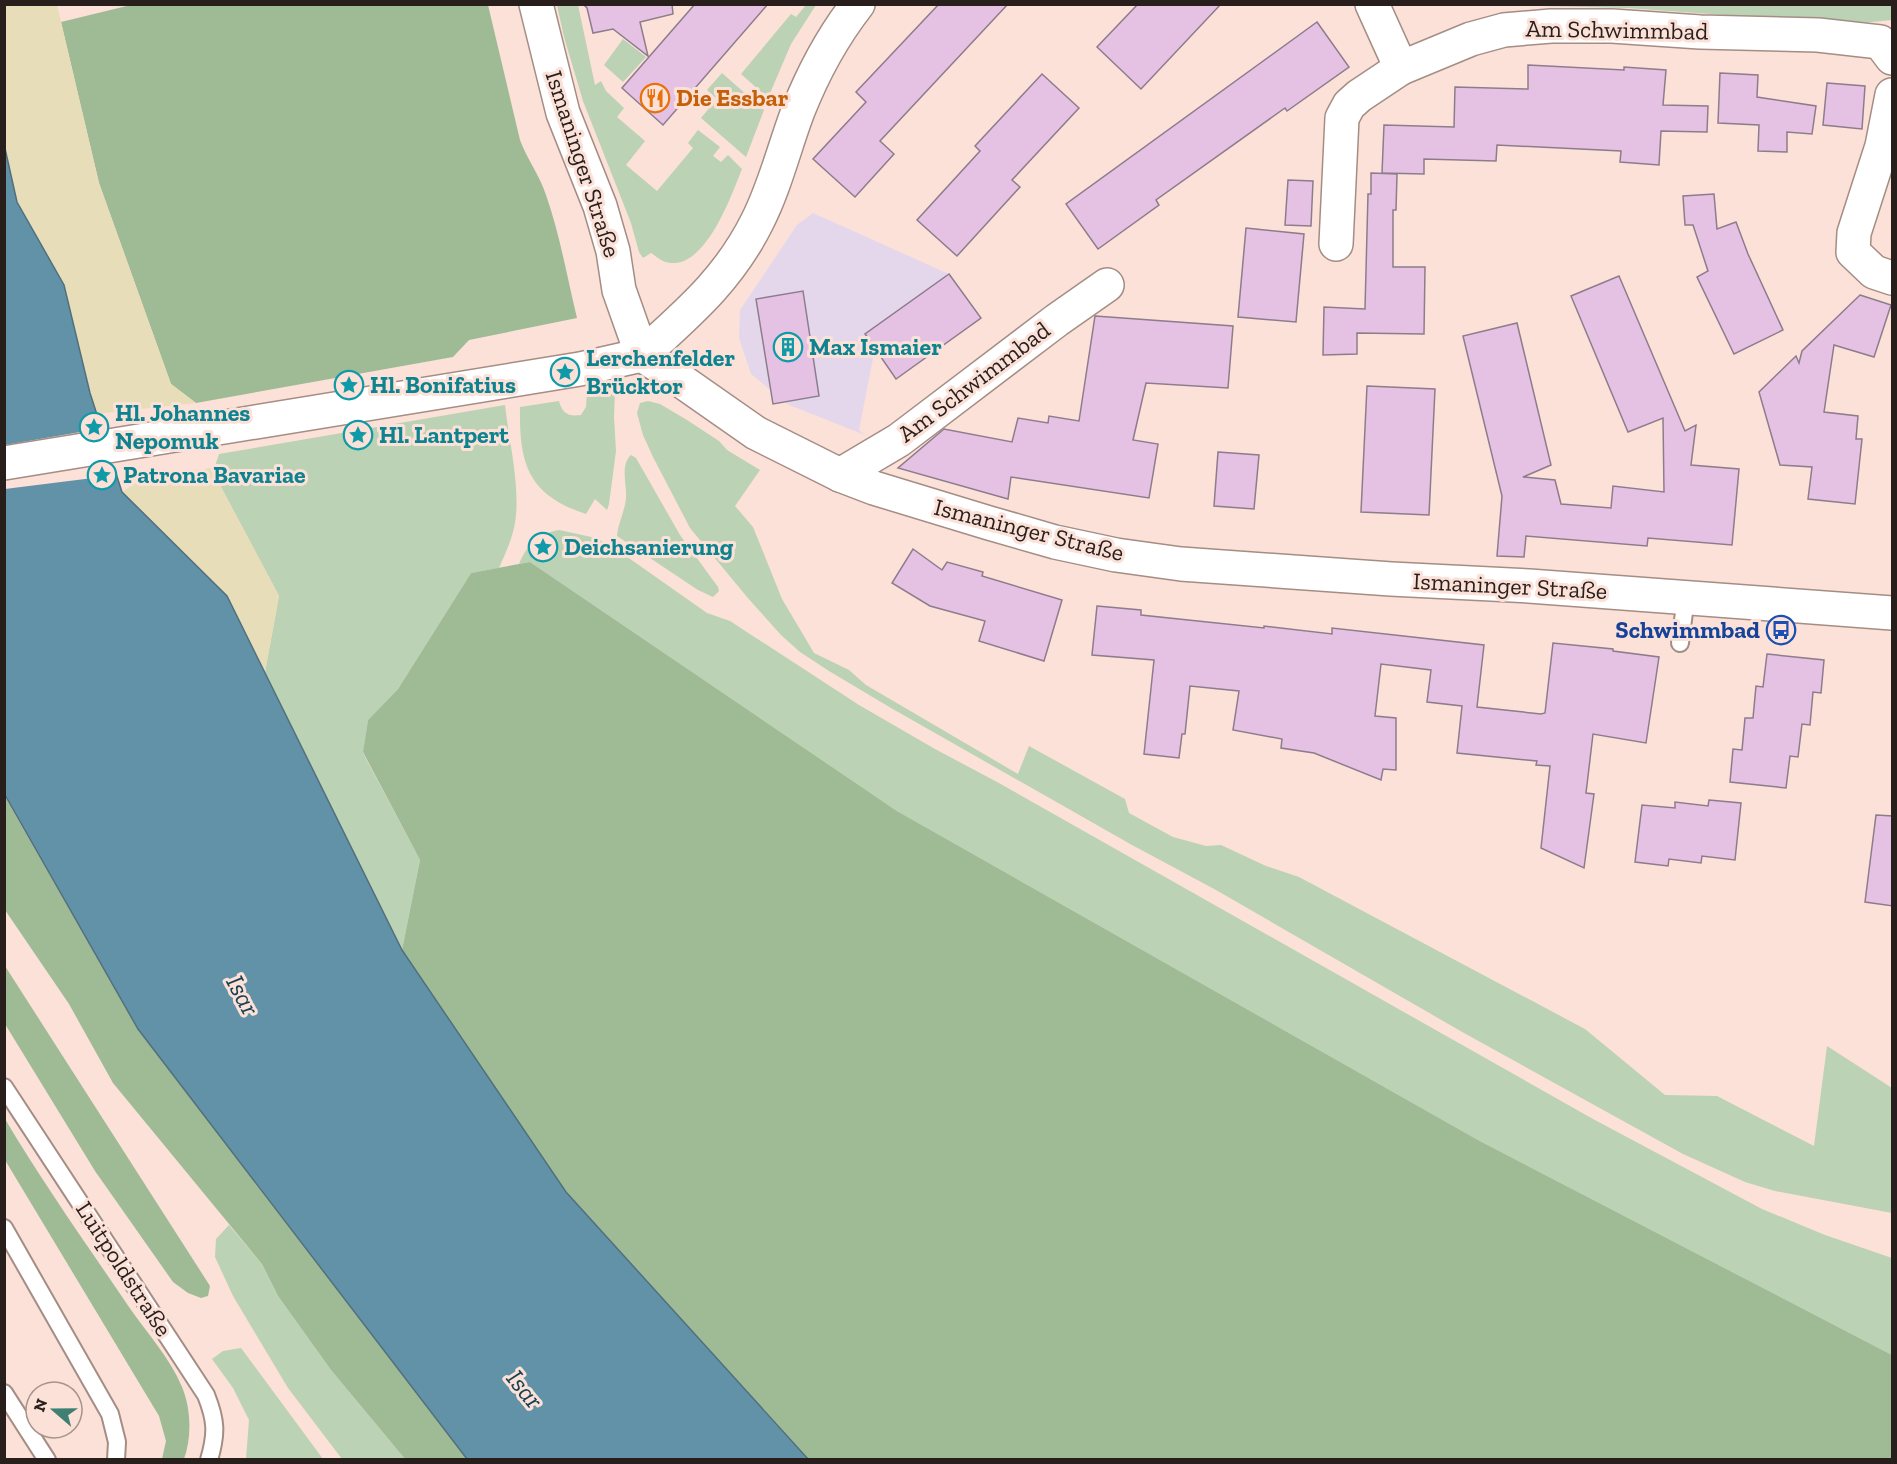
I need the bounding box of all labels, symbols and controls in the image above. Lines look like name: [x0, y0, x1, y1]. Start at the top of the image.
street label: Am Schwimmbad: [1525, 13, 1709, 46]
street label: Ismaninger Straße: [540, 67, 627, 261]
restaurant icon: Die Essbar: [639, 82, 671, 114]
place label: Die Essbar: [676, 83, 789, 112]
street label: Am Schwimmbad: [892, 315, 1055, 448]
building icon: Max Ismaier: [772, 331, 804, 363]
place label: Max Ismaier: [809, 332, 942, 361]
place label: Lerchenfelder Brücktor: [586, 343, 735, 400]
place icon: Lerchenfelder Brücktor: [549, 356, 581, 388]
place icon: Hl. Bonifatius: [333, 369, 365, 401]
place label: Hl. Bonifatius: [370, 370, 516, 399]
place label: Hl. Johannes Nepomuk: [115, 398, 250, 455]
place icon: Hl. Johannes Nepomuk: [78, 411, 110, 443]
place icon: Hl. Lantpert: [342, 419, 374, 451]
place label: Hl. Lantpert: [379, 420, 509, 449]
place icon: Patrona Bavariae: [86, 459, 118, 491]
place label: Patrona Bavariae: [123, 460, 306, 489]
street label: Ismaninger Straße: [931, 492, 1127, 567]
place icon: Deichsanierung: [527, 531, 559, 563]
place label: Deichsanierung: [564, 532, 734, 561]
street label: Ismaninger Straße: [1412, 566, 1608, 605]
bus stop icon: Schwimmbad: [1765, 614, 1797, 646]
place label: Schwimmbad: [1615, 615, 1760, 644]
water label: Isar: [219, 969, 267, 1021]
street label: Luitpoldstraße: [70, 1196, 179, 1342]
water label: Isar: [500, 1363, 550, 1415]
north arrow: [24, 1380, 84, 1440]
text: N: [29, 1396, 51, 1414]

